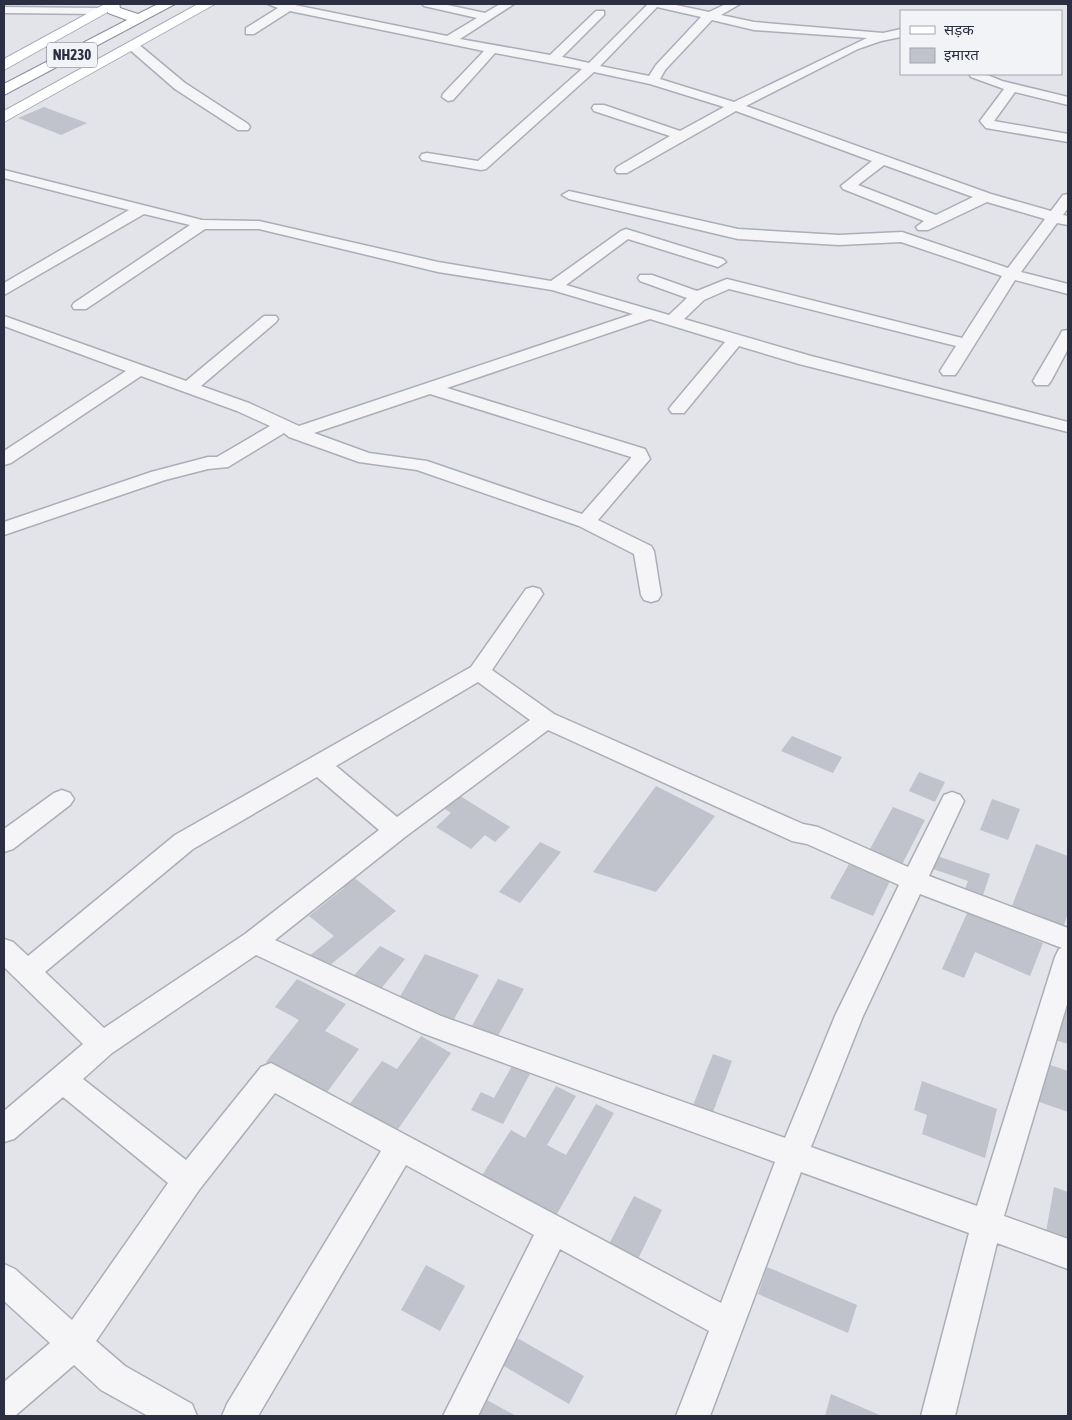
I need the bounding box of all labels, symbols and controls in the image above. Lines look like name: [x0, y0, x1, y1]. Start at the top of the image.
legend: [900, 10, 1062, 75]
text: सड़क: [944, 21, 974, 38]
road number: NH230: [47, 42, 97, 68]
text: इमारत: [944, 46, 979, 63]

